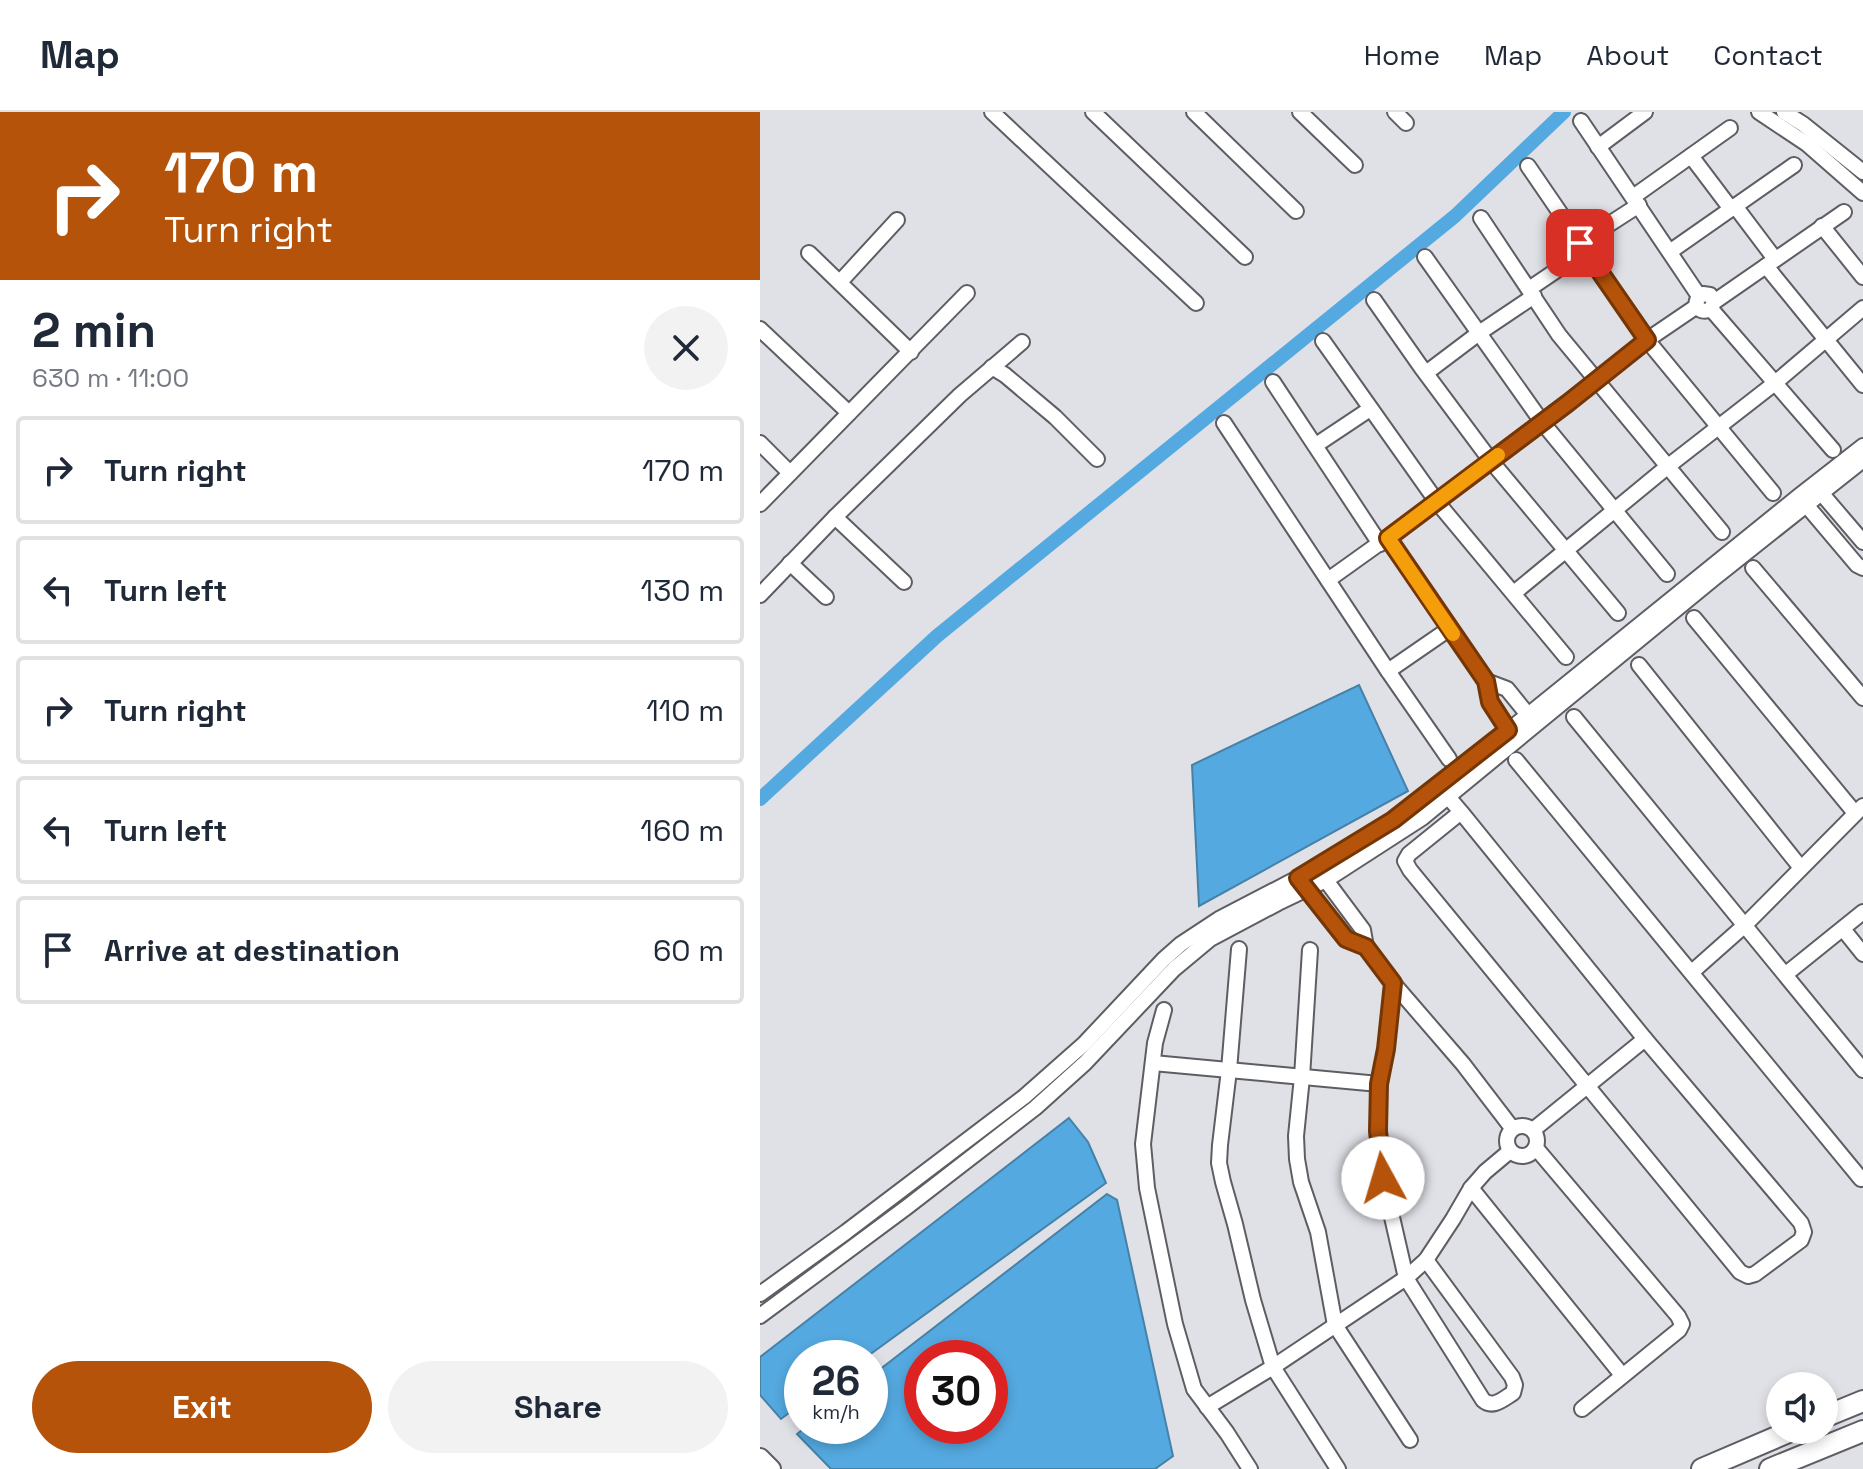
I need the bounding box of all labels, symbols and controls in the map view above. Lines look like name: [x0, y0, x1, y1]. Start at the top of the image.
text: Map: [40, 31, 120, 79]
text: Home: [1364, 37, 1440, 73]
text: Map: [1484, 37, 1542, 73]
text: About: [1586, 37, 1669, 73]
text: Contact: [1713, 37, 1823, 73]
text: 170 m: [164, 137, 318, 208]
icon: right: [32, 144, 136, 248]
text: Turn right: [164, 207, 333, 253]
pin: [1546, 209, 1614, 277]
icon: arrive: [1558, 221, 1602, 265]
text: 2 min: [32, 300, 156, 361]
button: close: [644, 306, 728, 390]
text: 630 m · 11:00: [32, 361, 189, 395]
icon: right: [36, 448, 80, 492]
text: Turn right: [104, 451, 247, 490]
text: 170 m: [642, 451, 724, 490]
icon: left: [36, 568, 80, 612]
text: Turn left: [104, 571, 227, 610]
text: 130 m: [641, 571, 724, 610]
icon: right: [36, 688, 80, 732]
text: Turn right: [104, 691, 247, 730]
text: 110 m: [646, 691, 724, 730]
icon: left: [36, 808, 80, 852]
text: Turn left: [104, 811, 227, 850]
text: 160 m: [640, 811, 724, 850]
icon: arrive: [36, 928, 80, 972]
text: Arrive at destination: [104, 931, 400, 970]
text: 60 m: [653, 931, 724, 970]
position arrow: [1341, 1136, 1425, 1220]
speed limit sign: 30: [904, 1340, 1008, 1444]
text: 26: [812, 1356, 860, 1407]
button: Exit: [32, 1361, 372, 1453]
button: Share: [388, 1361, 728, 1453]
map controls: [1766, 1372, 1838, 1444]
button: sound: [1766, 1372, 1838, 1444]
text: km/h: [812, 1399, 860, 1425]

